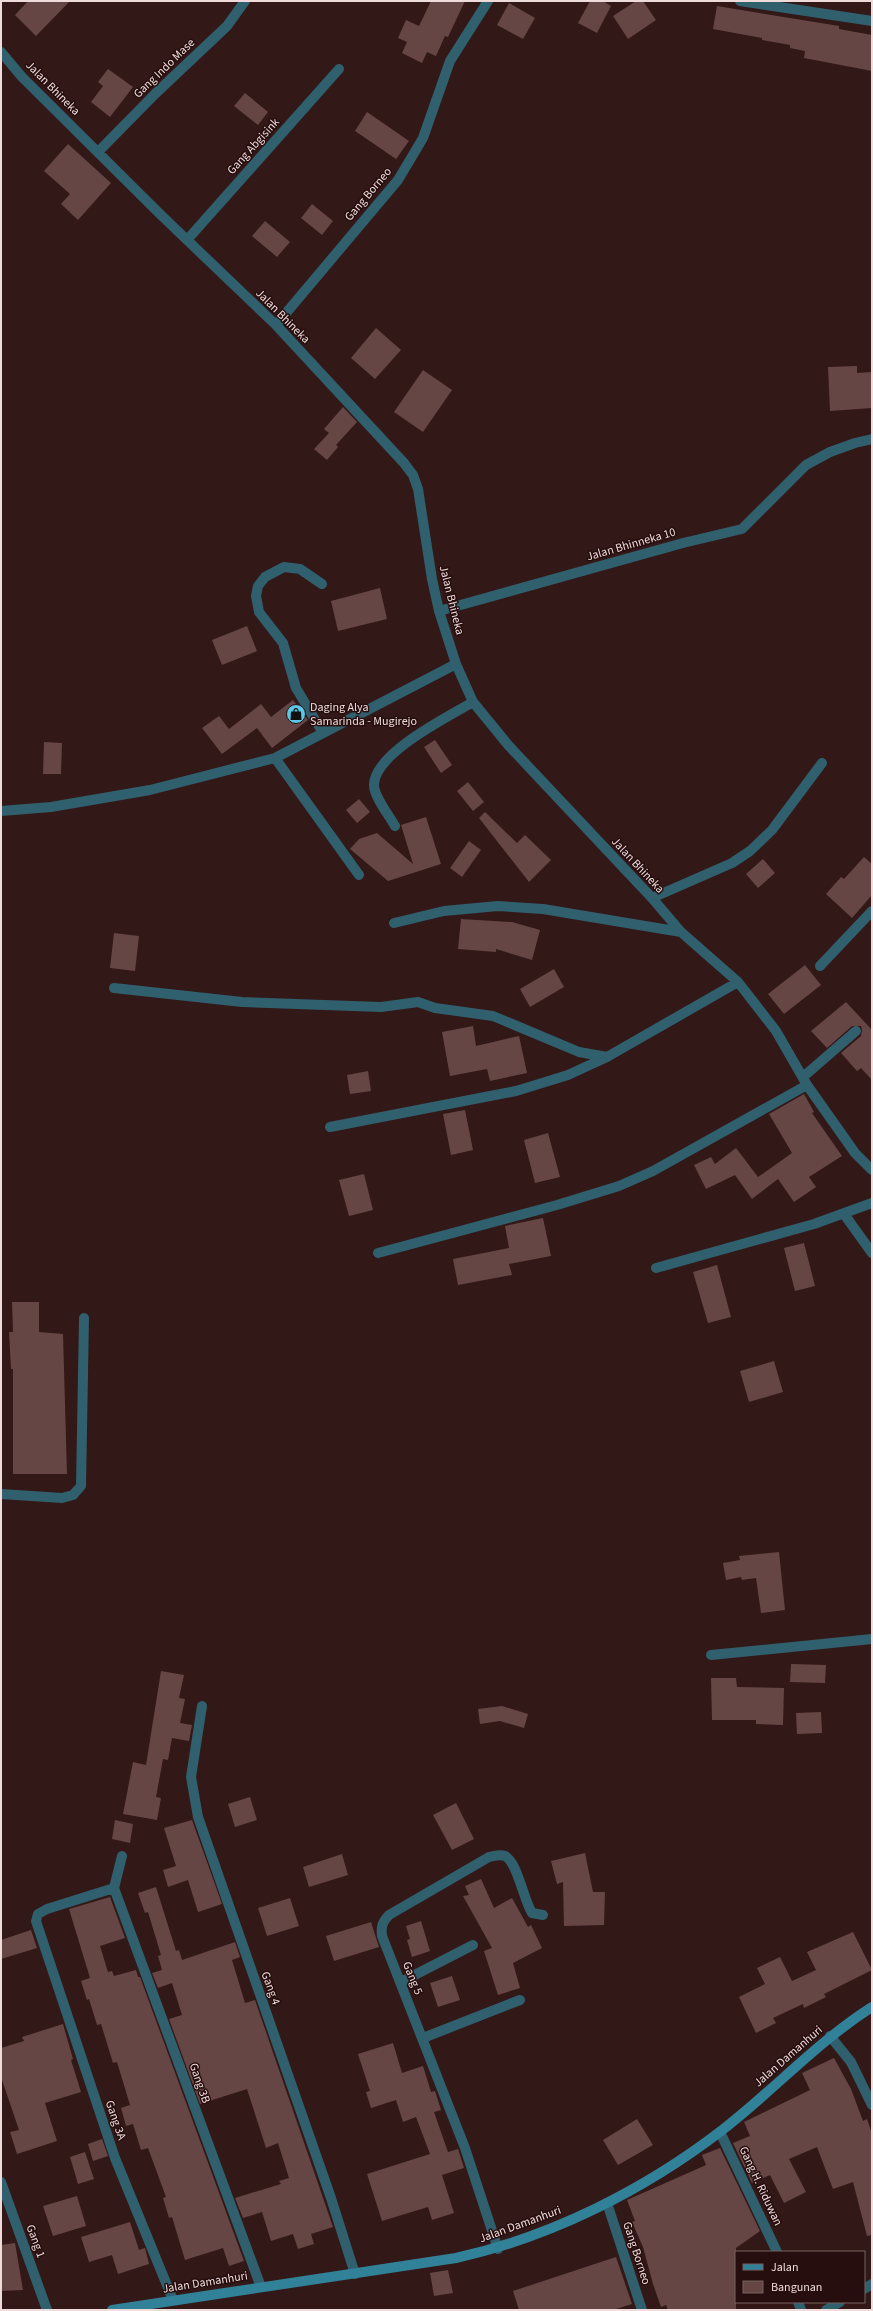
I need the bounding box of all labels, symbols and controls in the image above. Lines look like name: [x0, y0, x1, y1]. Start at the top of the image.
street label: Gang Indo Mase: [130, 35, 199, 102]
street label: Jalan Bhineka: [22, 57, 84, 119]
street label: Gang Abgisink: [223, 114, 284, 178]
street label: Gang Borneo: [341, 164, 396, 225]
street label: Jalan Bhineka: [252, 285, 314, 347]
street label: Jalan Bhinneka 10: [585, 524, 678, 565]
street label: Jalan Bhineka: [435, 564, 468, 637]
place label: Daging Alya Samarinda - Mugirejo: [310, 699, 417, 730]
shop icon: Daging Alya Samarinda - Mugirejo: [285, 703, 307, 725]
street label: Jalan Bhineka: [607, 834, 668, 897]
street label: Gang 5: [398, 1959, 427, 1997]
street label: Gang 4: [257, 1969, 284, 2007]
street label: Jalan Damanhuri: [750, 2022, 826, 2091]
street label: Gang 3B: [185, 2061, 214, 2106]
street label: Gang 3A: [101, 2098, 130, 2143]
street label: Gang H. Riduwan: [735, 2144, 786, 2229]
street label: Jalan Damanhuri: [477, 2202, 564, 2247]
street label: Gang Borneo: [618, 2220, 655, 2287]
street label: Gang 1: [22, 2222, 49, 2260]
legend: [735, 2251, 865, 2303]
text: Jalan: [771, 2259, 798, 2276]
street label: Jalan Damanhuri: [161, 2267, 249, 2298]
text: Bangunan: [771, 2279, 822, 2296]

